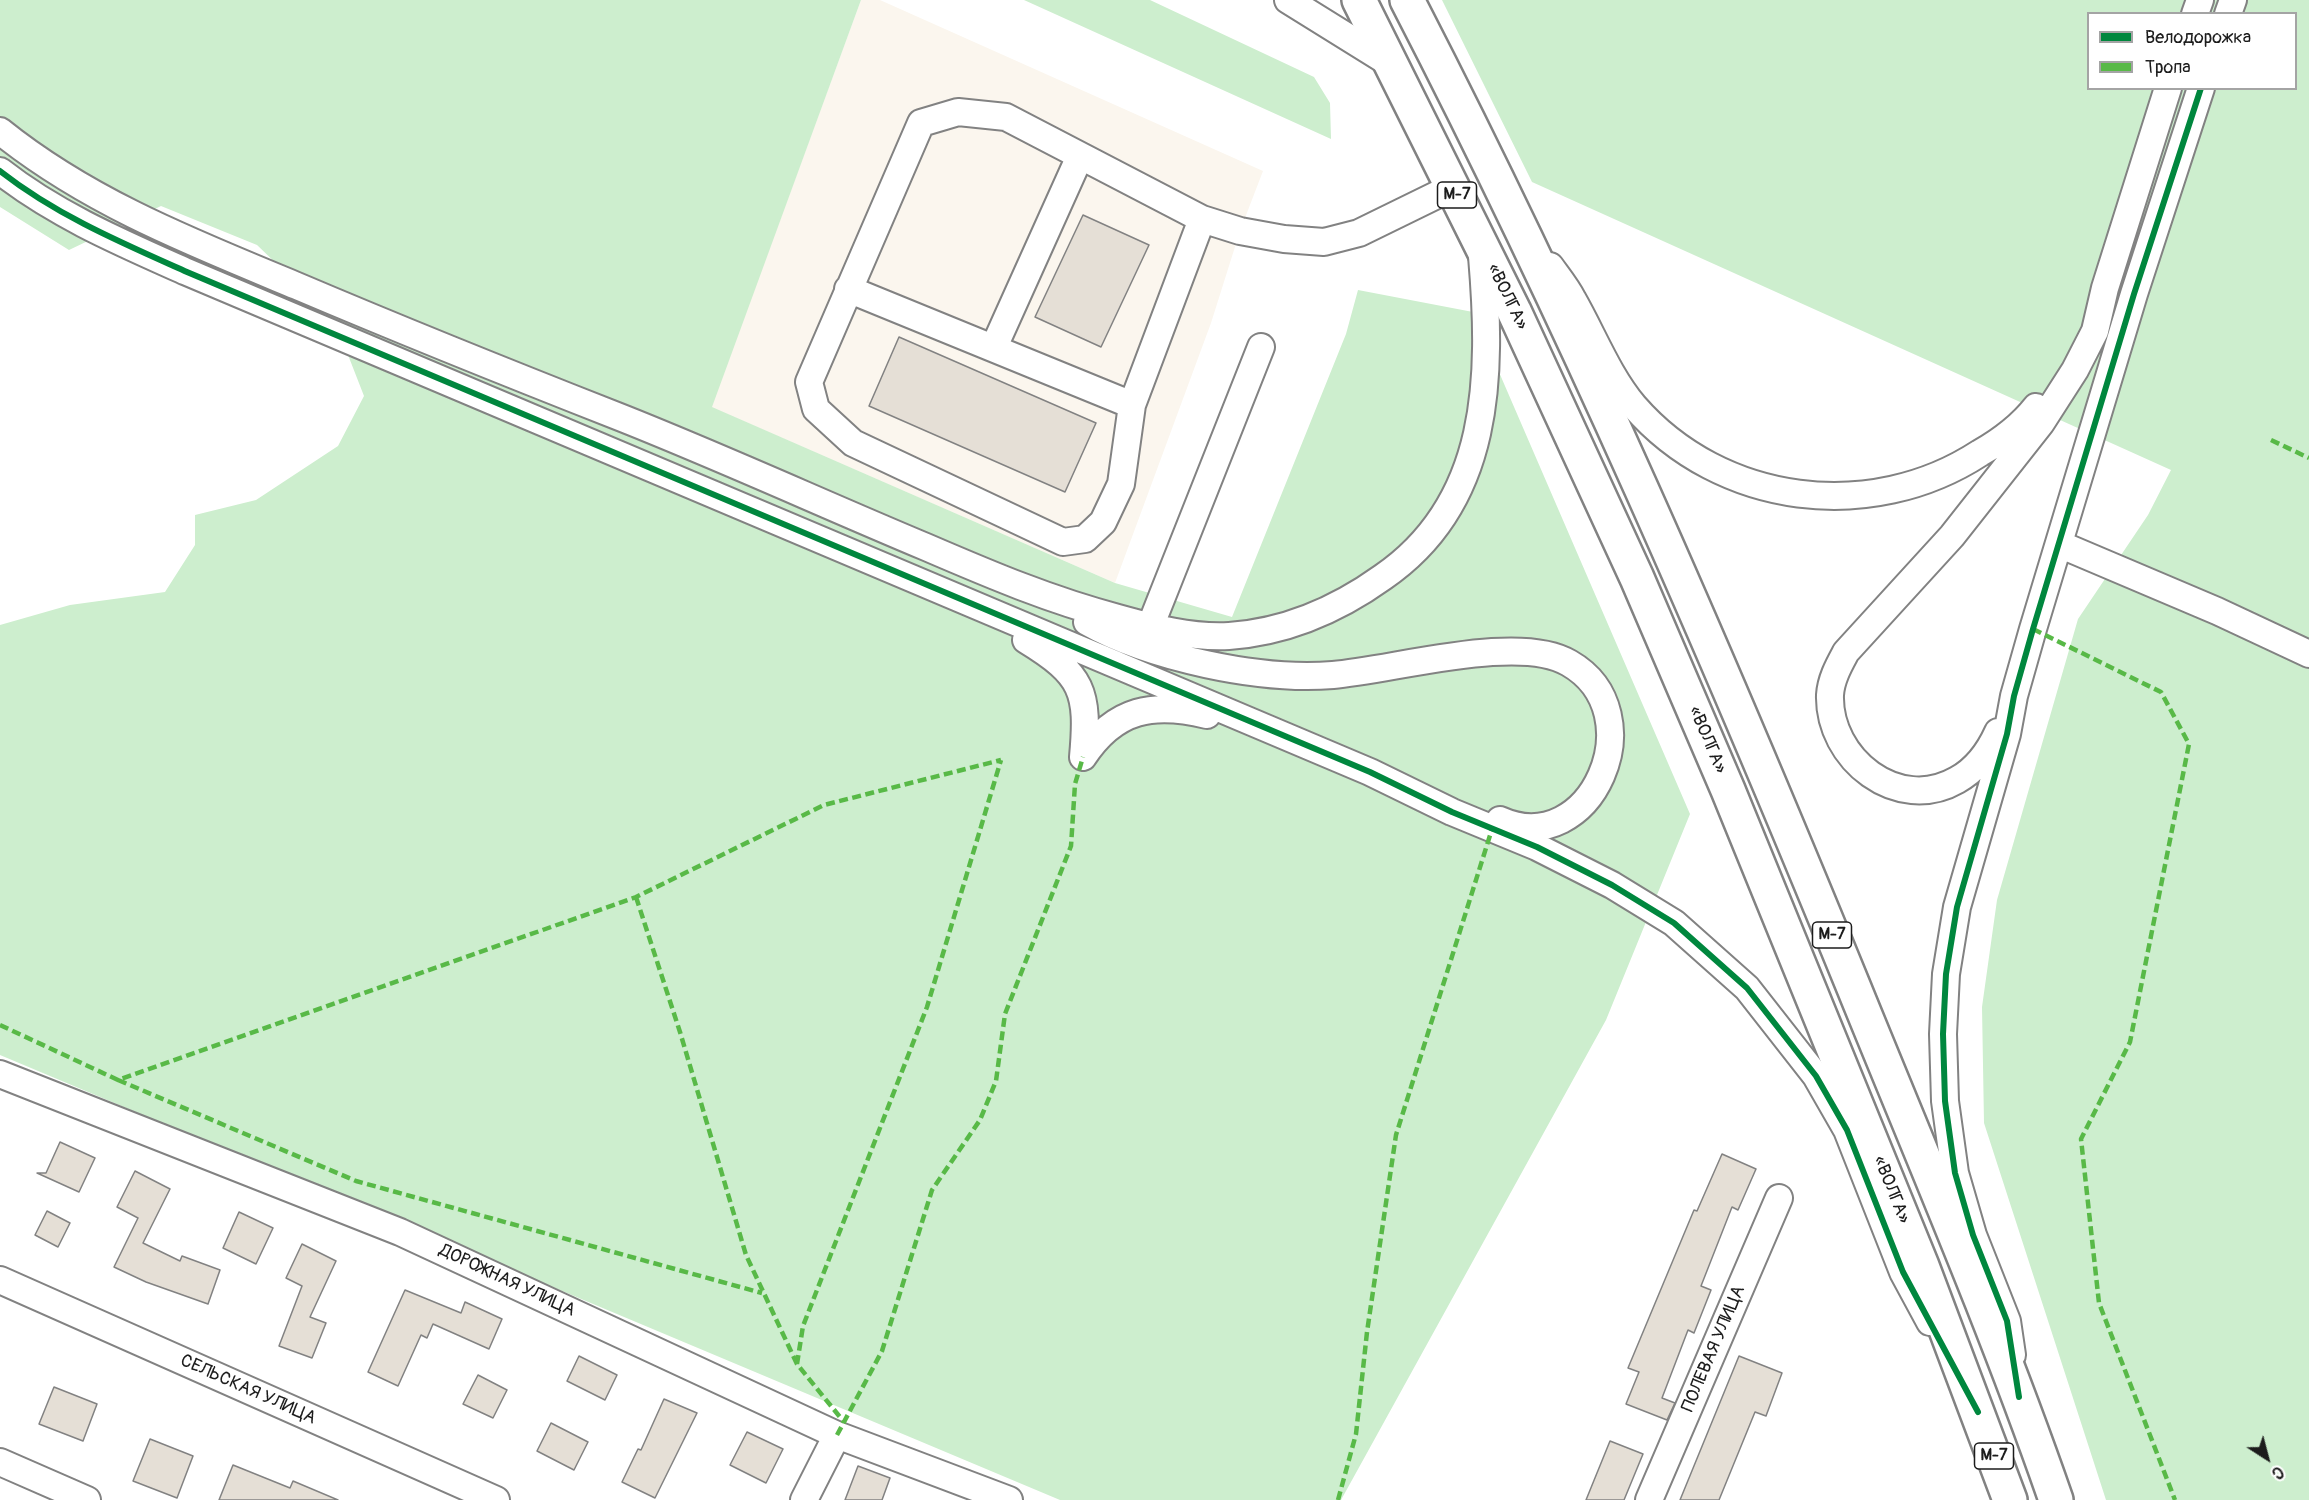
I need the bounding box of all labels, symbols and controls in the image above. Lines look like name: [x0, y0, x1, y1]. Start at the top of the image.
legend: [2087, 12, 2297, 90]
text: Велодорожка: [2145, 26, 2251, 49]
text: Тропа: [2145, 56, 2191, 79]
road number: М-7: [1438, 182, 1476, 208]
street label: «ВОЛГА»: [1482, 260, 1532, 334]
street label: «ВОЛГА»: [1683, 703, 1731, 777]
road number: М-7: [1812, 922, 1852, 948]
street label: «ВОЛГА»: [1868, 1153, 1914, 1227]
street label: ДОРОЖНАЯ УЛИЦА: [436, 1240, 578, 1322]
street label: ПОЛЕВАЯ УЛИЦА: [1678, 1282, 1750, 1416]
street label: СЕЛЬСКАЯ УЛИЦА: [177, 1350, 319, 1430]
north arrow: [2237, 1428, 2297, 1488]
road number: М-7: [1974, 1443, 2014, 1469]
text: С: [2268, 1462, 2287, 1484]

